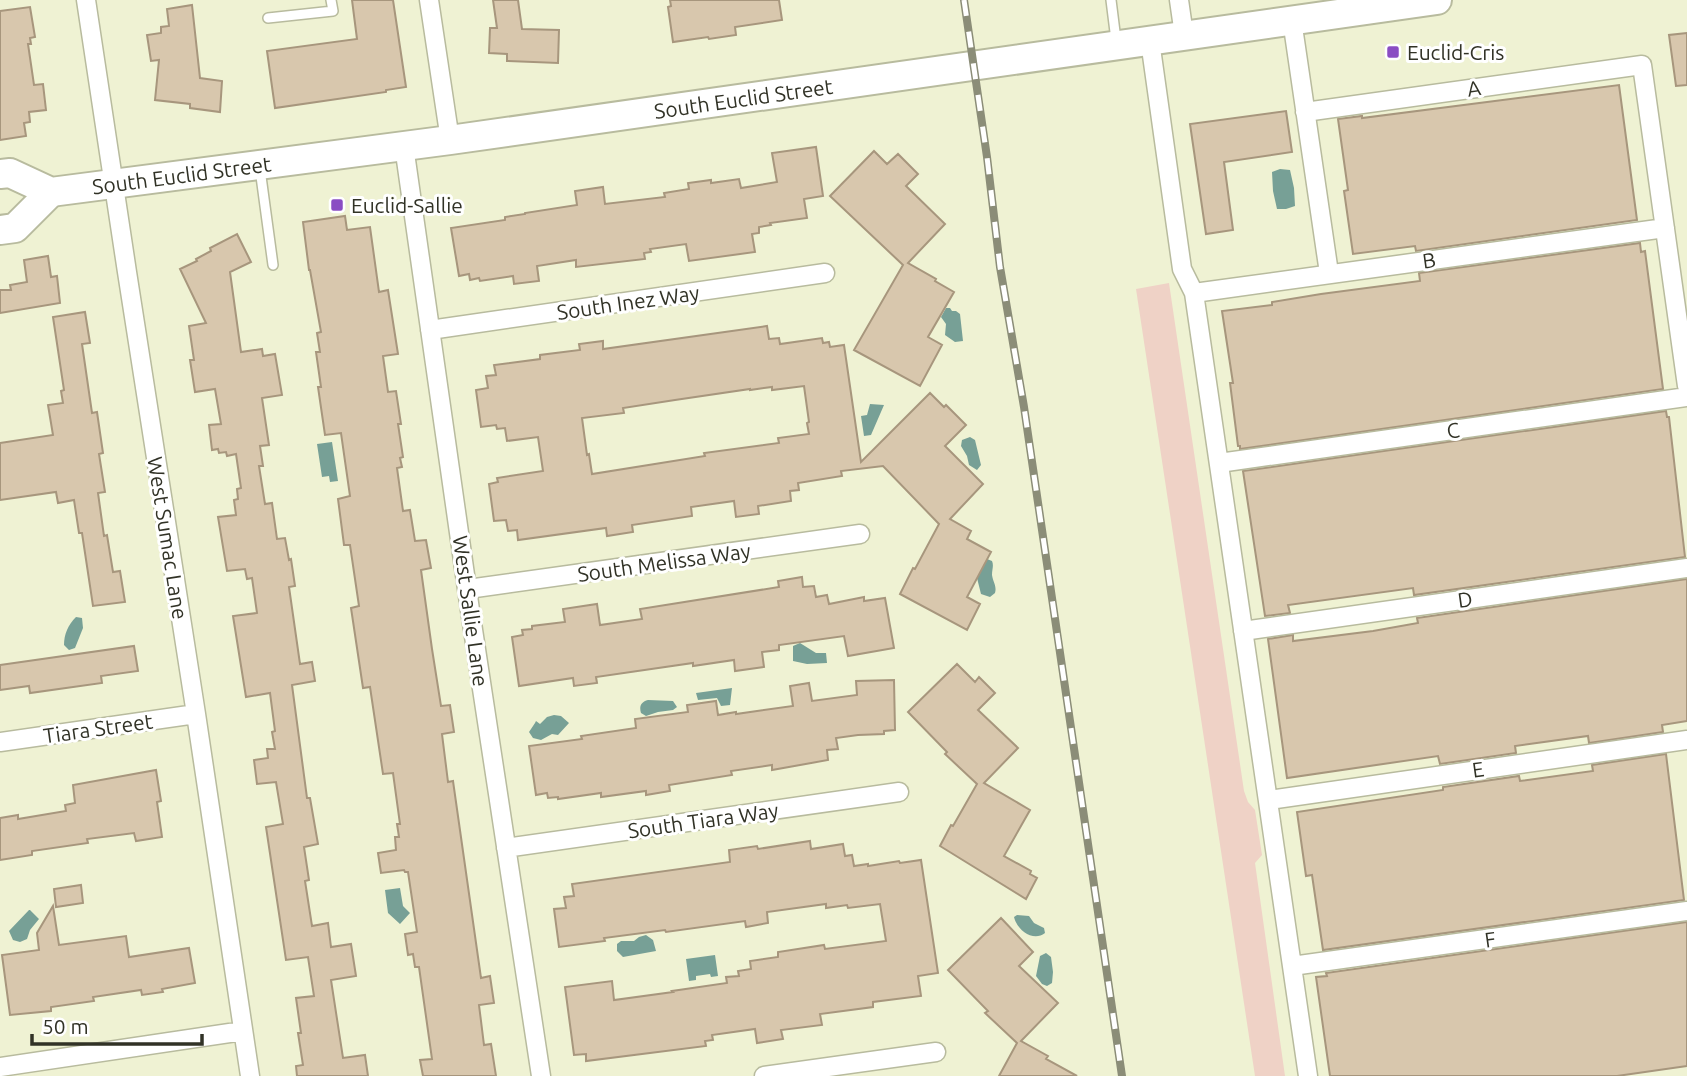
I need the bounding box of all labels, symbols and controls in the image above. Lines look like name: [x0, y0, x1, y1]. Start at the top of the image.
place label: Euclid-Cris: [1407, 40, 1504, 64]
marker: Euclid-Cris: [1385, 44, 1401, 60]
street label: South Euclid Street: [653, 74, 834, 123]
street label: A: [1466, 75, 1483, 101]
street label: South Euclid Street: [91, 151, 273, 199]
place label: Euclid-Sallie: [351, 193, 463, 217]
marker: Euclid-Sallie: [329, 197, 345, 213]
street label: B: [1421, 247, 1437, 273]
street label: South Inez Way: [555, 280, 701, 324]
street label: C: [1445, 417, 1461, 443]
street label: West Sumac Lane: [143, 455, 193, 621]
street label: West Sallie Lane: [449, 534, 493, 688]
street label: South Melissa Way: [576, 538, 752, 586]
street label: D: [1456, 586, 1474, 612]
street label: Tiara Street: [42, 708, 154, 748]
street label: E: [1470, 756, 1486, 782]
street label: South Tiara Way: [626, 798, 780, 842]
street label: F: [1483, 926, 1497, 952]
scale bar: [32, 1002, 201, 1046]
text: 50 m: [42, 1014, 89, 1038]

